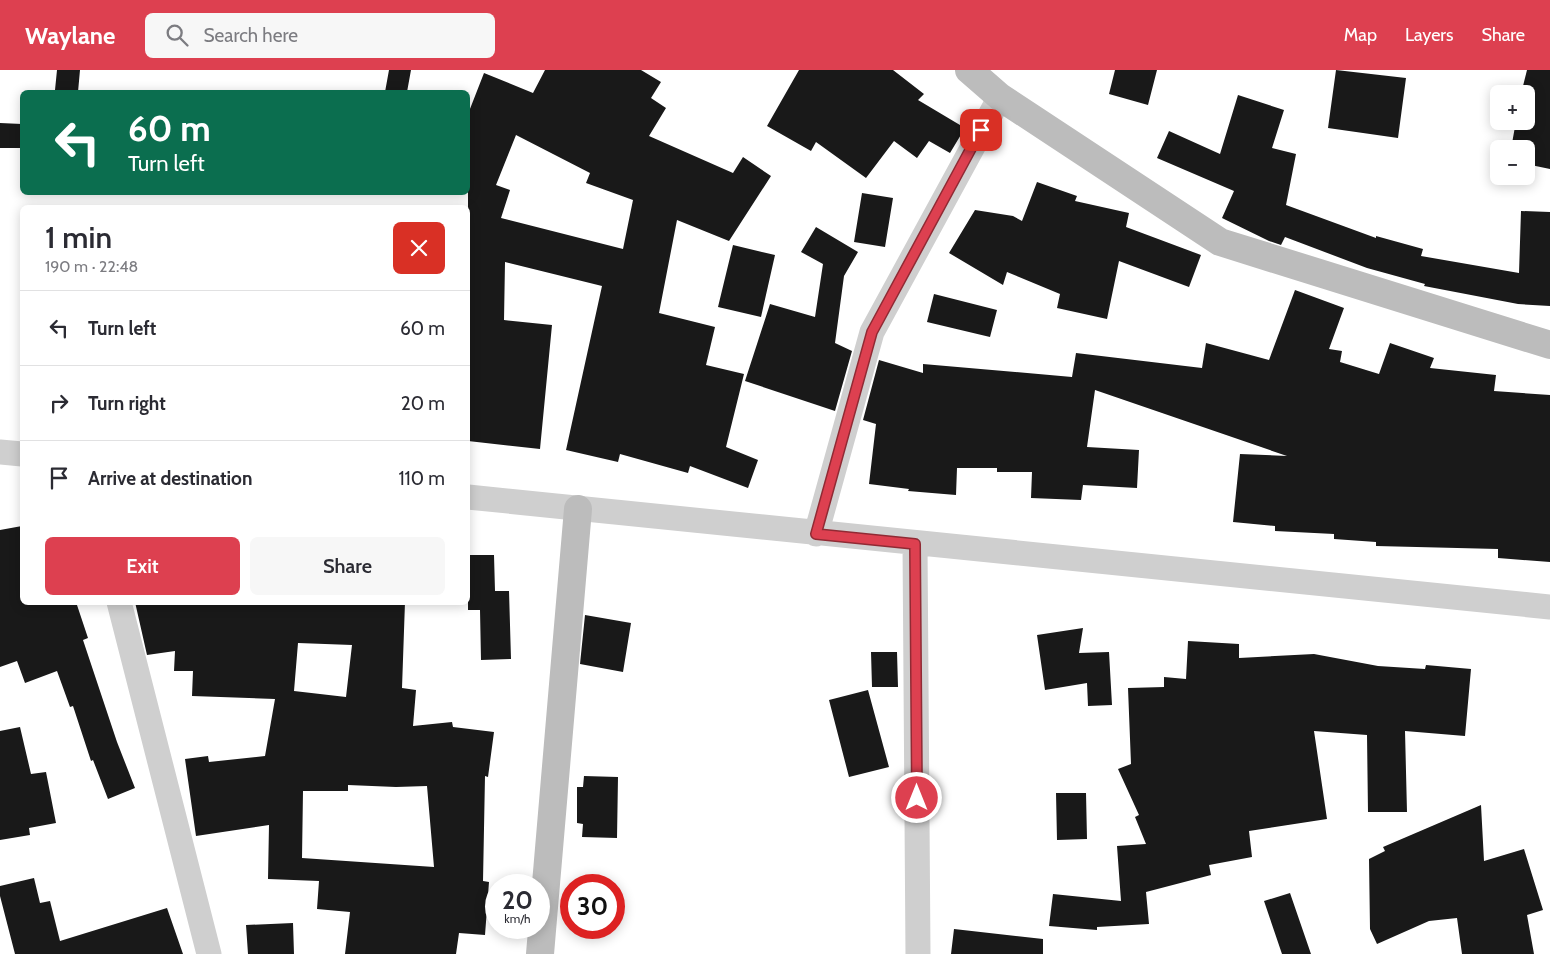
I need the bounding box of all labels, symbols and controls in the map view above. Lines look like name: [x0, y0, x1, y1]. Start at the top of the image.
search box: [145, 13, 495, 58]
text: Waylane: [25, 21, 115, 50]
icon: search: [163, 21, 191, 49]
text: Search here: [203, 24, 298, 47]
text: Map: [1344, 24, 1377, 46]
text: Layers: [1405, 24, 1454, 46]
text: Share: [1482, 24, 1525, 46]
map controls: [1490, 85, 1535, 185]
button: +: [1490, 85, 1535, 130]
text: 60 m: [128, 107, 211, 150]
pin: [960, 109, 1002, 151]
icon: left: [45, 110, 110, 175]
icon: arrive: [967, 116, 995, 144]
button: −: [1490, 140, 1535, 185]
text: Turn left: [128, 150, 205, 177]
text: 1 min: [45, 219, 112, 256]
button: close: [393, 222, 445, 274]
text: 190 m · 22:48: [45, 257, 138, 276]
icon: left: [45, 314, 73, 342]
text: Turn left: [88, 317, 156, 340]
text: 60 m: [400, 317, 445, 340]
icon: right: [45, 389, 73, 417]
text: Turn right: [88, 392, 166, 415]
text: 20 m: [401, 392, 445, 415]
icon: arrive: [45, 464, 73, 492]
text: Arrive at destination: [88, 467, 252, 490]
text: 110 m: [398, 467, 445, 490]
button: Exit: [45, 537, 240, 595]
button: Share: [250, 537, 445, 595]
position arrow: [890, 771, 942, 823]
speed limit sign: 30: [560, 874, 625, 939]
text: 20: [502, 885, 533, 915]
text: km/h: [504, 911, 531, 926]

